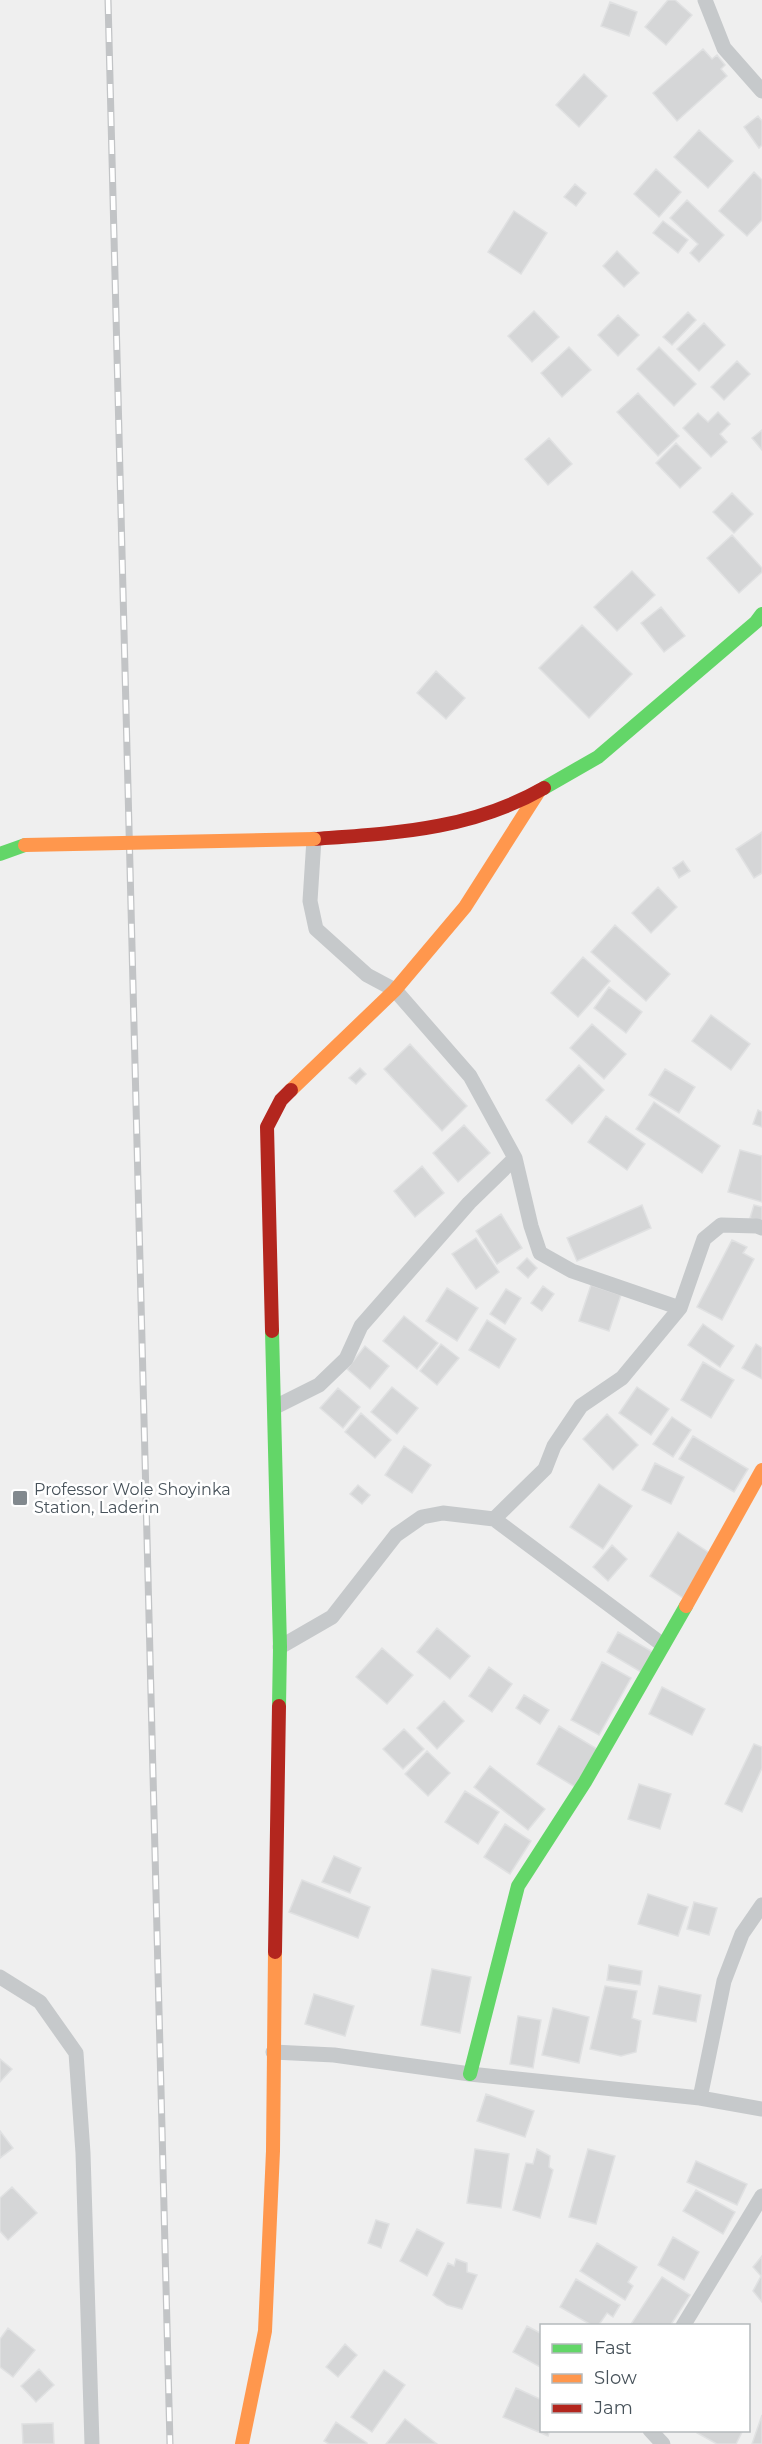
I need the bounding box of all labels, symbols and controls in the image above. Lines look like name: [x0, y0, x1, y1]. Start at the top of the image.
place label: Professor Wole Shoyinka Station, Laderin: [34, 1480, 231, 1517]
marker: Professor Wole Shoyinka Station, Laderin: [11, 1489, 29, 1507]
legend: [540, 2324, 750, 2432]
text: Fast: [594, 2337, 632, 2359]
text: Slow: [594, 2367, 637, 2389]
text: Jam: [593, 2397, 633, 2419]

